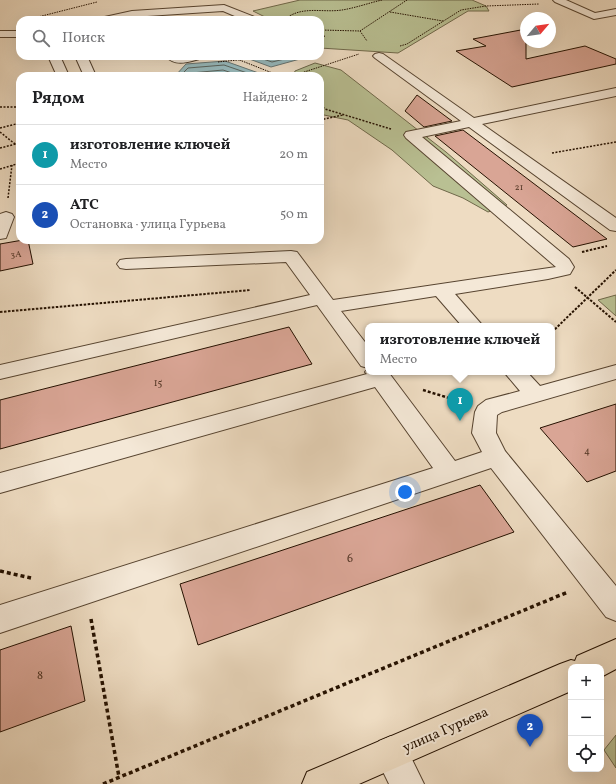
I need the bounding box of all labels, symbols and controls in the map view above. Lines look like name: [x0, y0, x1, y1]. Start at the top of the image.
north arrow: [520, 12, 556, 48]
search box: [16, 16, 324, 60]
icon: search: [30, 27, 52, 49]
text: Поиск: [62, 28, 105, 49]
text: Рядом: [32, 87, 85, 110]
text: Найдено: 2: [243, 89, 308, 107]
text: изготовление ключей: [70, 135, 230, 156]
text: 1: [42, 146, 48, 164]
text: 20 m: [279, 146, 308, 164]
text: Место: [70, 156, 107, 174]
house number: 21: [515, 181, 523, 194]
text: АТС: [70, 195, 99, 216]
text: 2: [42, 206, 48, 224]
text: 50 m: [280, 206, 308, 224]
text: Остановка · улица Гурьева: [70, 216, 226, 234]
house number: 3А: [11, 248, 22, 261]
popup: [365, 323, 555, 375]
text: изготовление ключей: [380, 330, 540, 351]
text: Место: [380, 351, 417, 369]
house number: 15: [154, 376, 163, 390]
pin: 1: [447, 388, 473, 421]
house number: 4: [584, 444, 590, 458]
your location: [395, 482, 415, 502]
house number: 6: [347, 551, 353, 567]
map controls: [568, 664, 604, 772]
button: +: [568, 664, 604, 700]
house number: 8: [37, 668, 43, 684]
button: −: [568, 700, 604, 736]
street label: улица Гурьева: [400, 703, 492, 758]
pin: 2: [517, 714, 543, 747]
button: locate: [568, 736, 604, 772]

